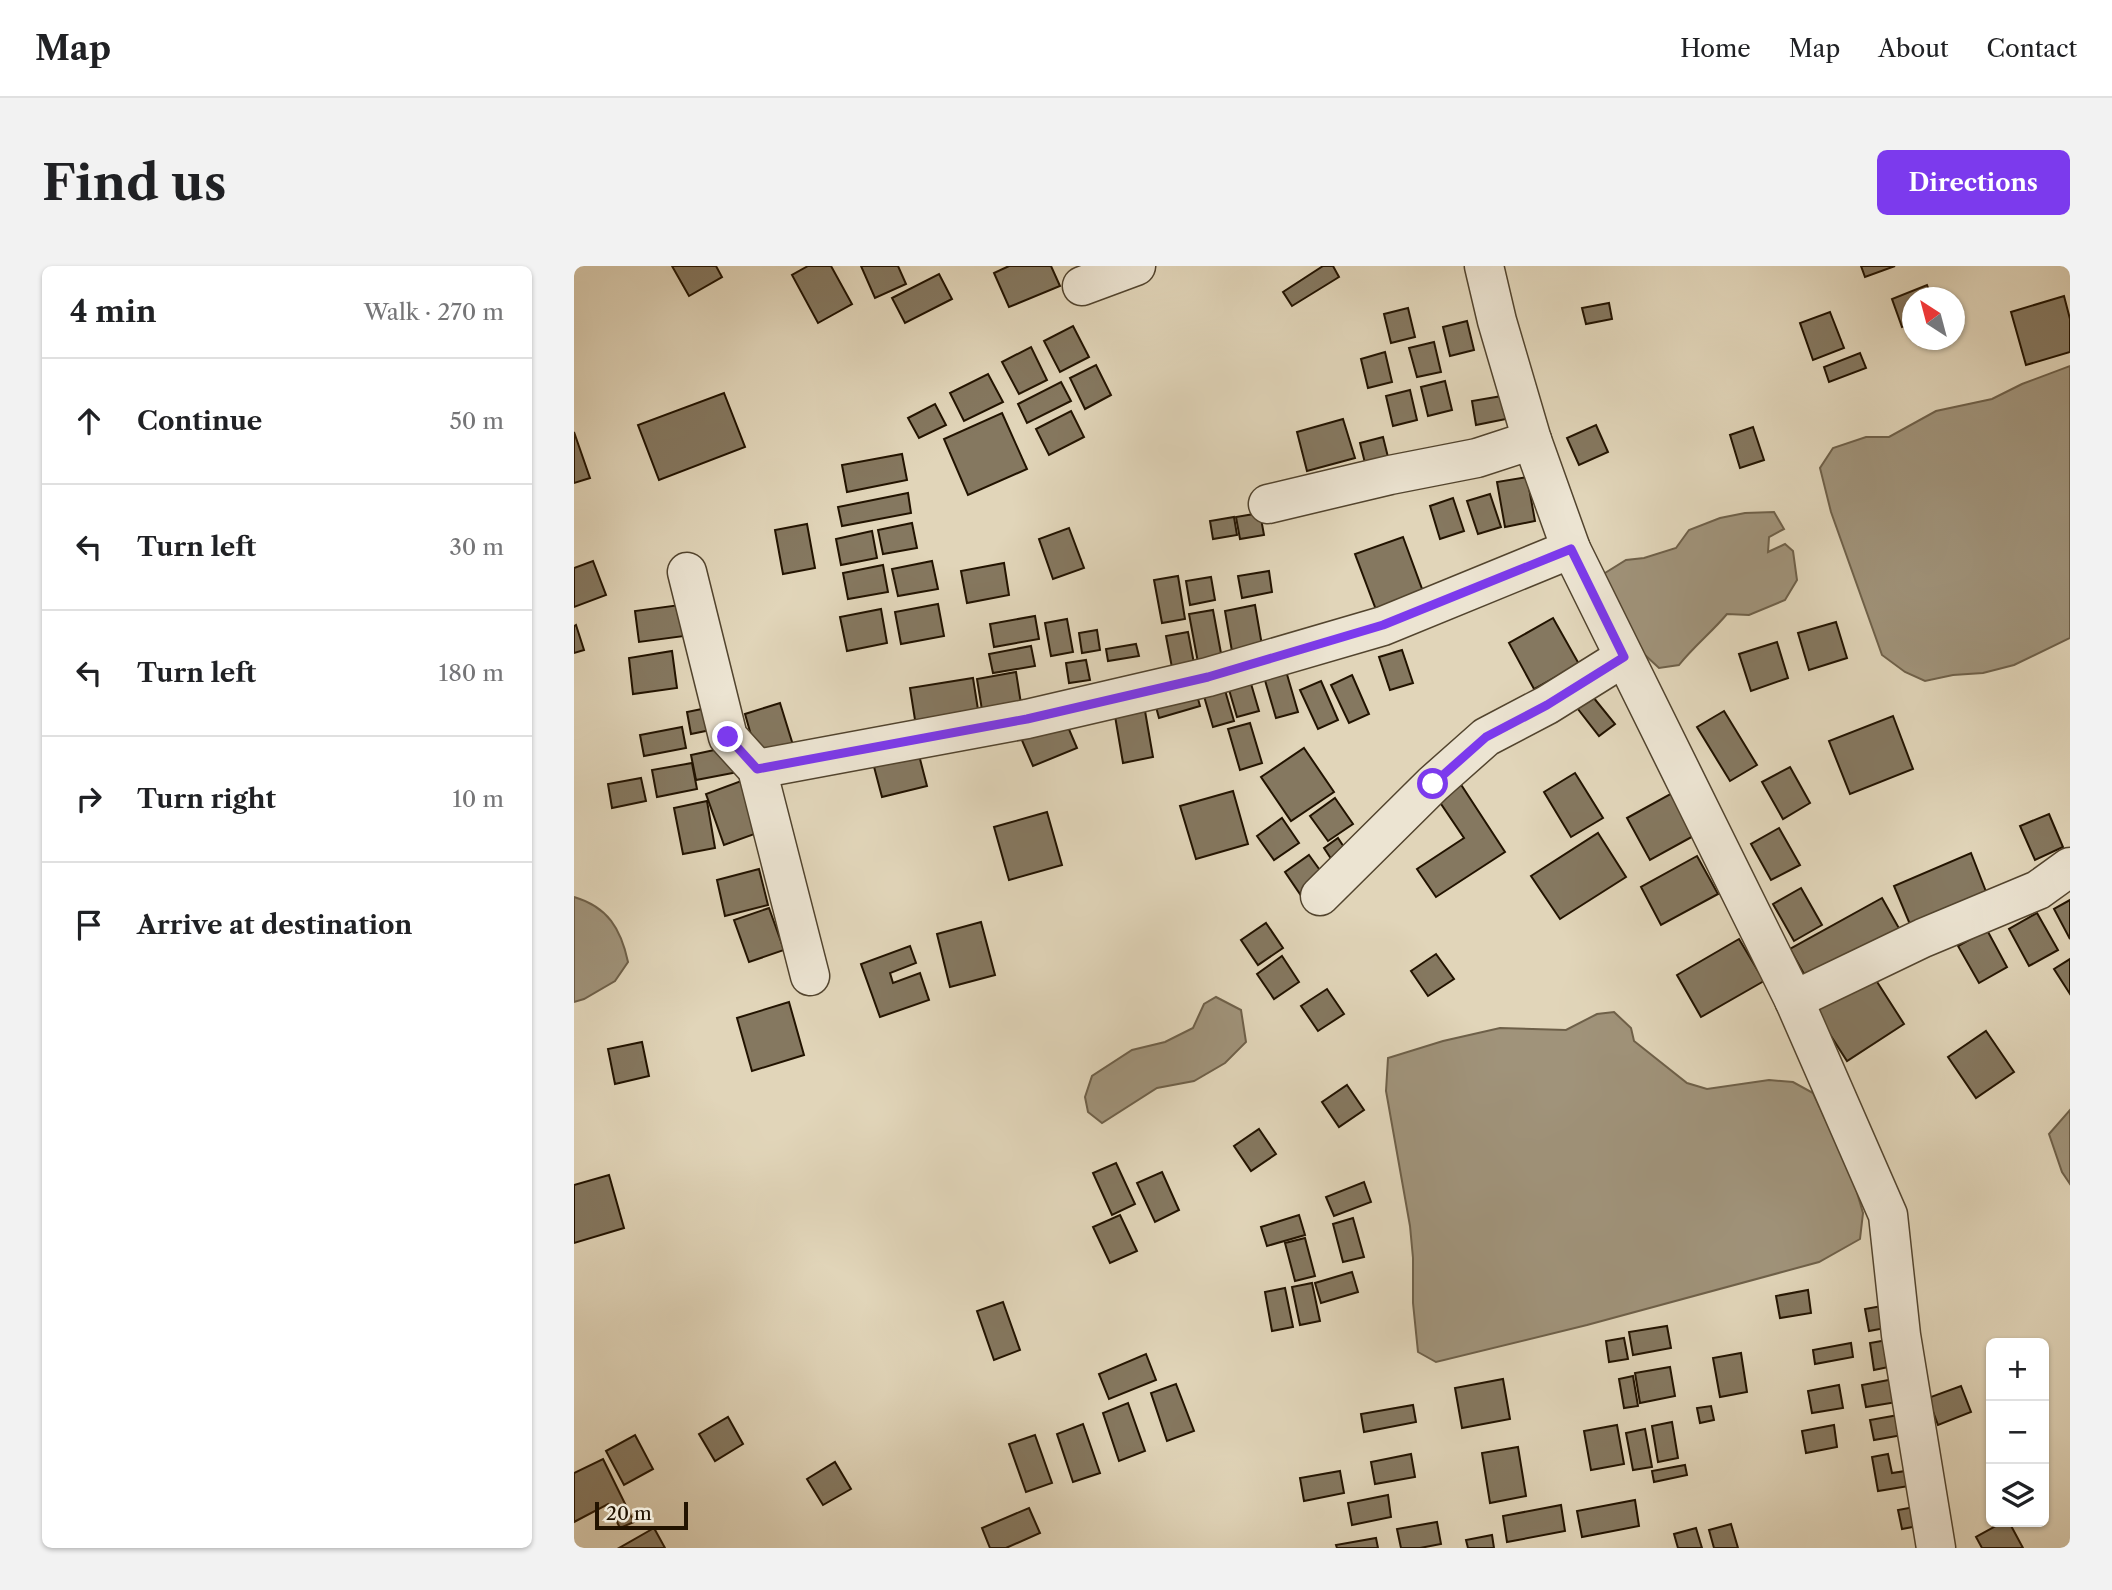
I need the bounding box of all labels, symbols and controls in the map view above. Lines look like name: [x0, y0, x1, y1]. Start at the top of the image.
text: Map: [35, 28, 111, 69]
text: Home: [1680, 34, 1751, 63]
text: Map: [1789, 34, 1840, 63]
text: About: [1878, 34, 1949, 63]
text: Contact: [1987, 34, 2077, 63]
button: Directions: [1877, 150, 2070, 215]
text: Find us: [42, 152, 226, 213]
north arrow: [1902, 287, 1965, 350]
text: 4 min: [70, 293, 156, 330]
text: Walk · 270 m: [364, 298, 504, 326]
icon: ahead: [70, 402, 108, 440]
text: Continue: [137, 405, 262, 437]
text: 50 m: [449, 407, 504, 435]
icon: left: [70, 528, 108, 566]
text: Turn left: [137, 531, 256, 563]
text: 30 m: [449, 533, 504, 561]
icon: left: [70, 654, 108, 692]
text: Turn left: [137, 657, 256, 689]
text: 180 m: [439, 659, 504, 687]
route end: [712, 721, 743, 752]
route start: [1417, 768, 1448, 799]
icon: right: [70, 780, 108, 818]
text: Turn right: [137, 783, 276, 815]
text: 10 m: [452, 785, 504, 813]
icon: arrive: [70, 906, 108, 944]
text: Arrive at destination: [137, 909, 412, 941]
map controls: [1986, 1338, 2049, 1527]
button: +: [1986, 1338, 2049, 1401]
button: −: [1986, 1401, 2049, 1464]
button: layers: [1986, 1464, 2049, 1527]
scale bar: [595, 1499, 688, 1531]
text: 20 m: [606, 1502, 652, 1525]

